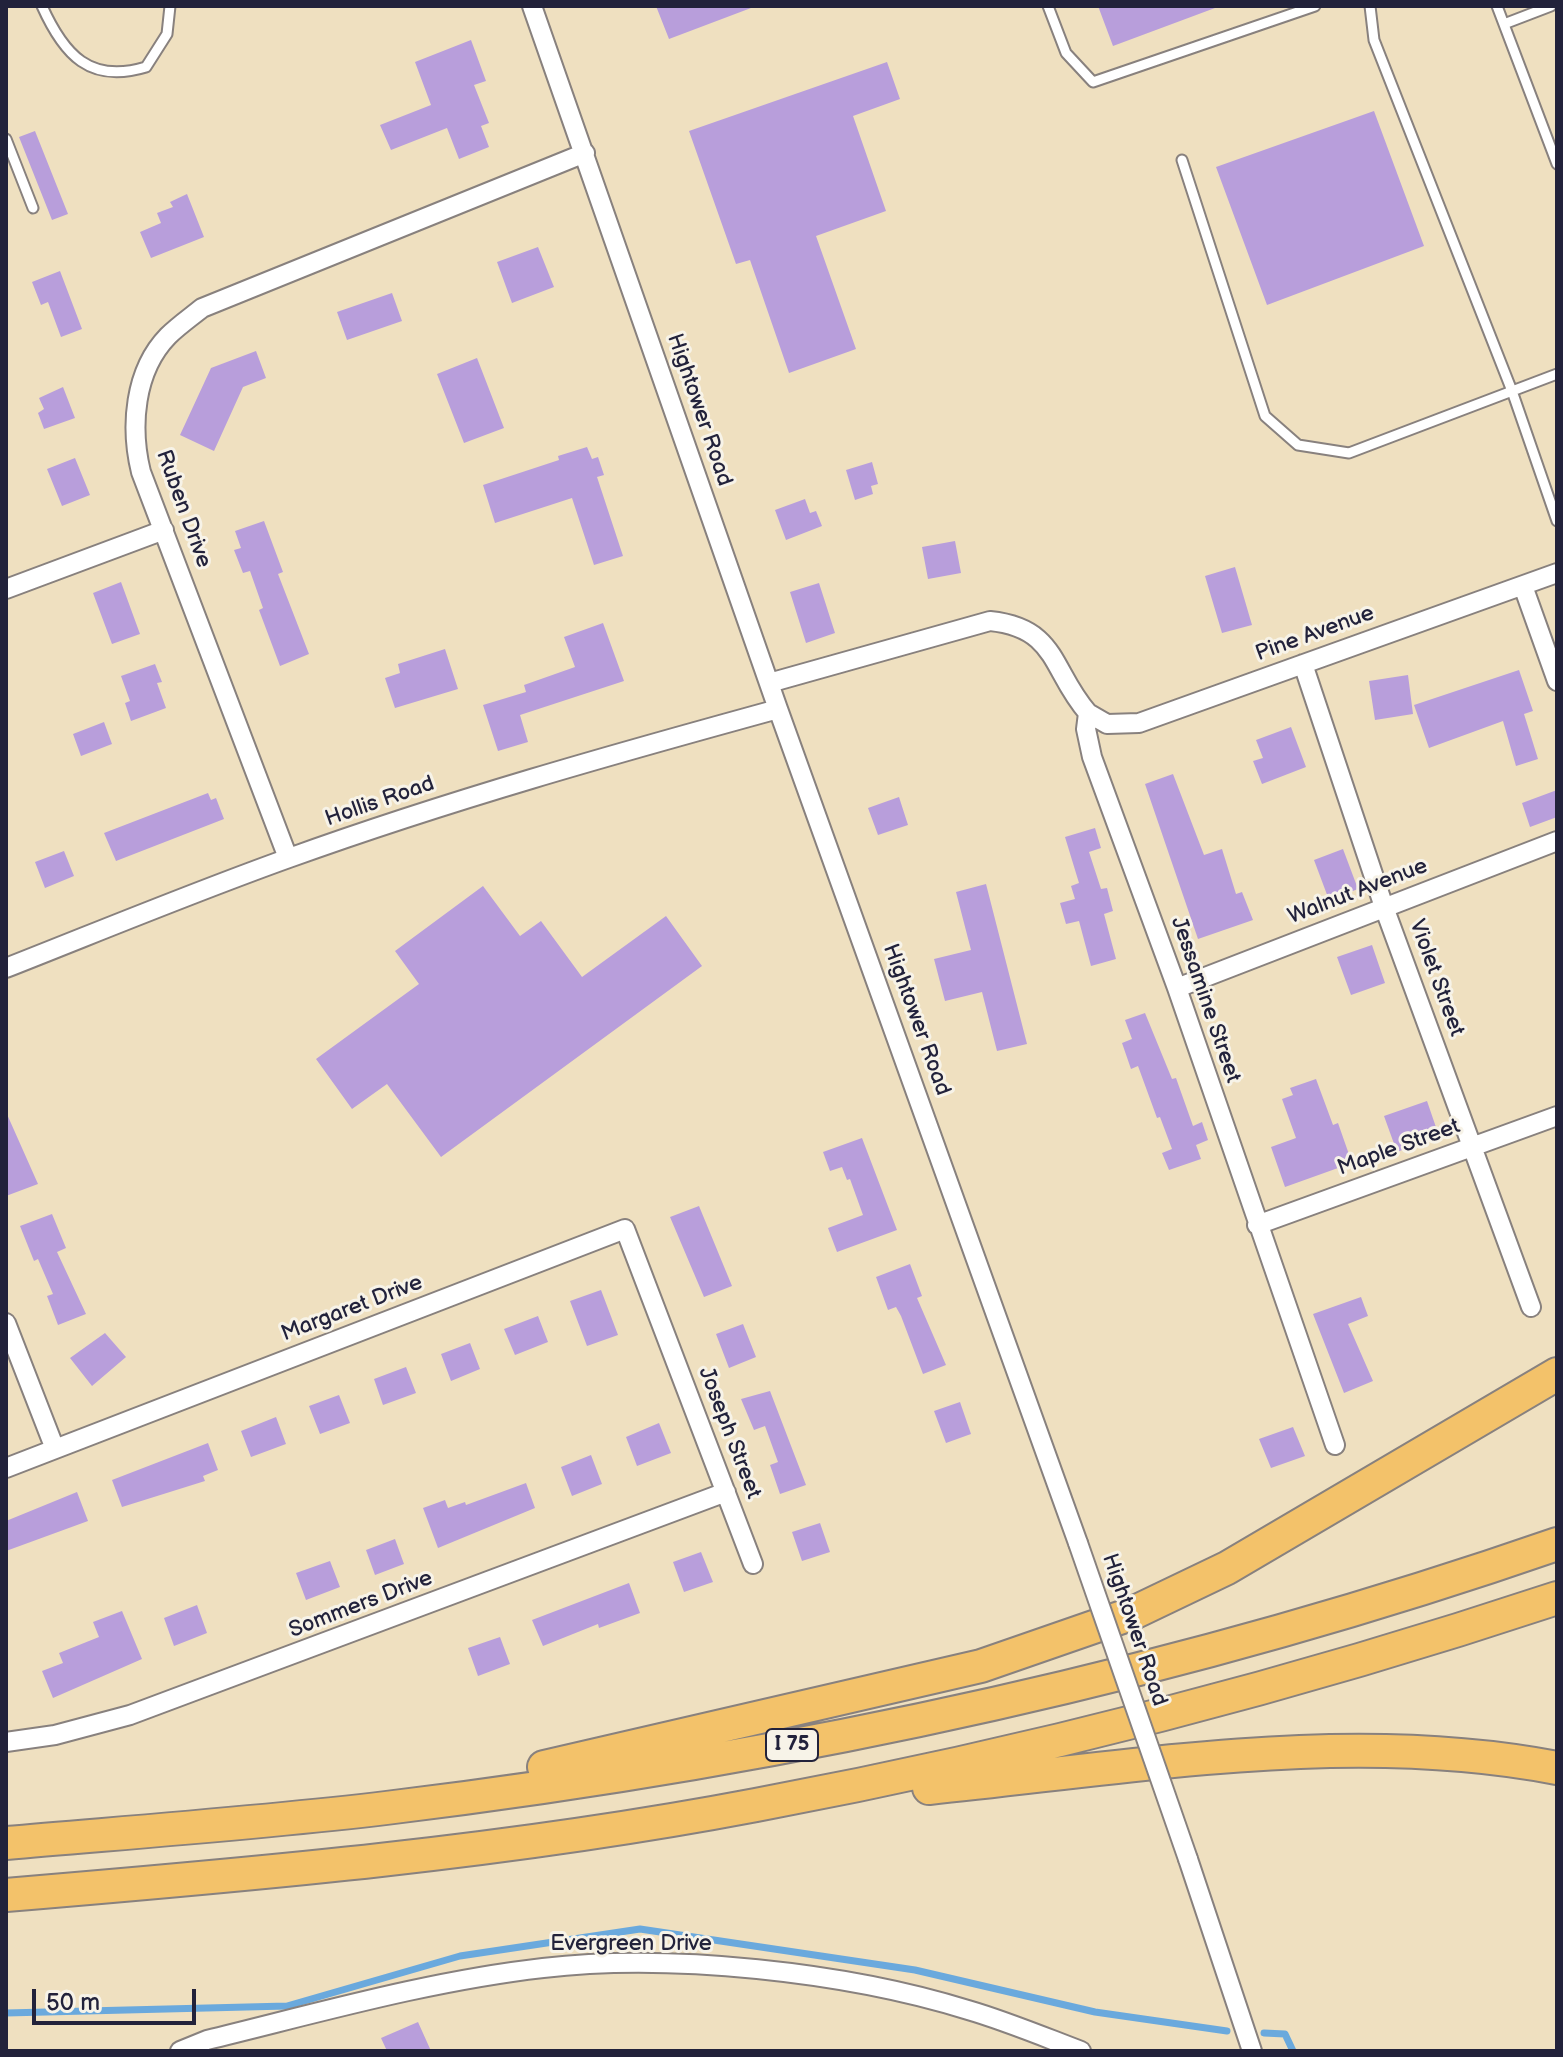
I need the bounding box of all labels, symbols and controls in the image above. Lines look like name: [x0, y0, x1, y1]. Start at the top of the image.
street label: Hightower Road: [661, 330, 737, 490]
street label: Ruben Drive: [149, 447, 217, 571]
street label: Pine Avenue: [1252, 600, 1378, 668]
street label: Hollis Road: [322, 771, 438, 833]
street label: Walnut Avenue: [1285, 853, 1431, 931]
street label: Jessamine Street: [1164, 914, 1246, 1086]
street label: Violet Street: [1403, 916, 1469, 1040]
street label: Hightower Road: [876, 941, 956, 1099]
street label: Maple Street: [1334, 1114, 1464, 1182]
street label: Margaret Drive: [278, 1270, 426, 1348]
street label: Joseph Street: [692, 1364, 766, 1502]
street label: Hightower Road: [1096, 1550, 1172, 1710]
street label: Sommers Drive: [285, 1565, 437, 1645]
road number: I 75: [766, 1729, 818, 1761]
street label: Evergreen Drive: [550, 1931, 712, 1957]
scale bar: [36, 1973, 200, 2023]
text: 50 m: [46, 1988, 100, 2017]

